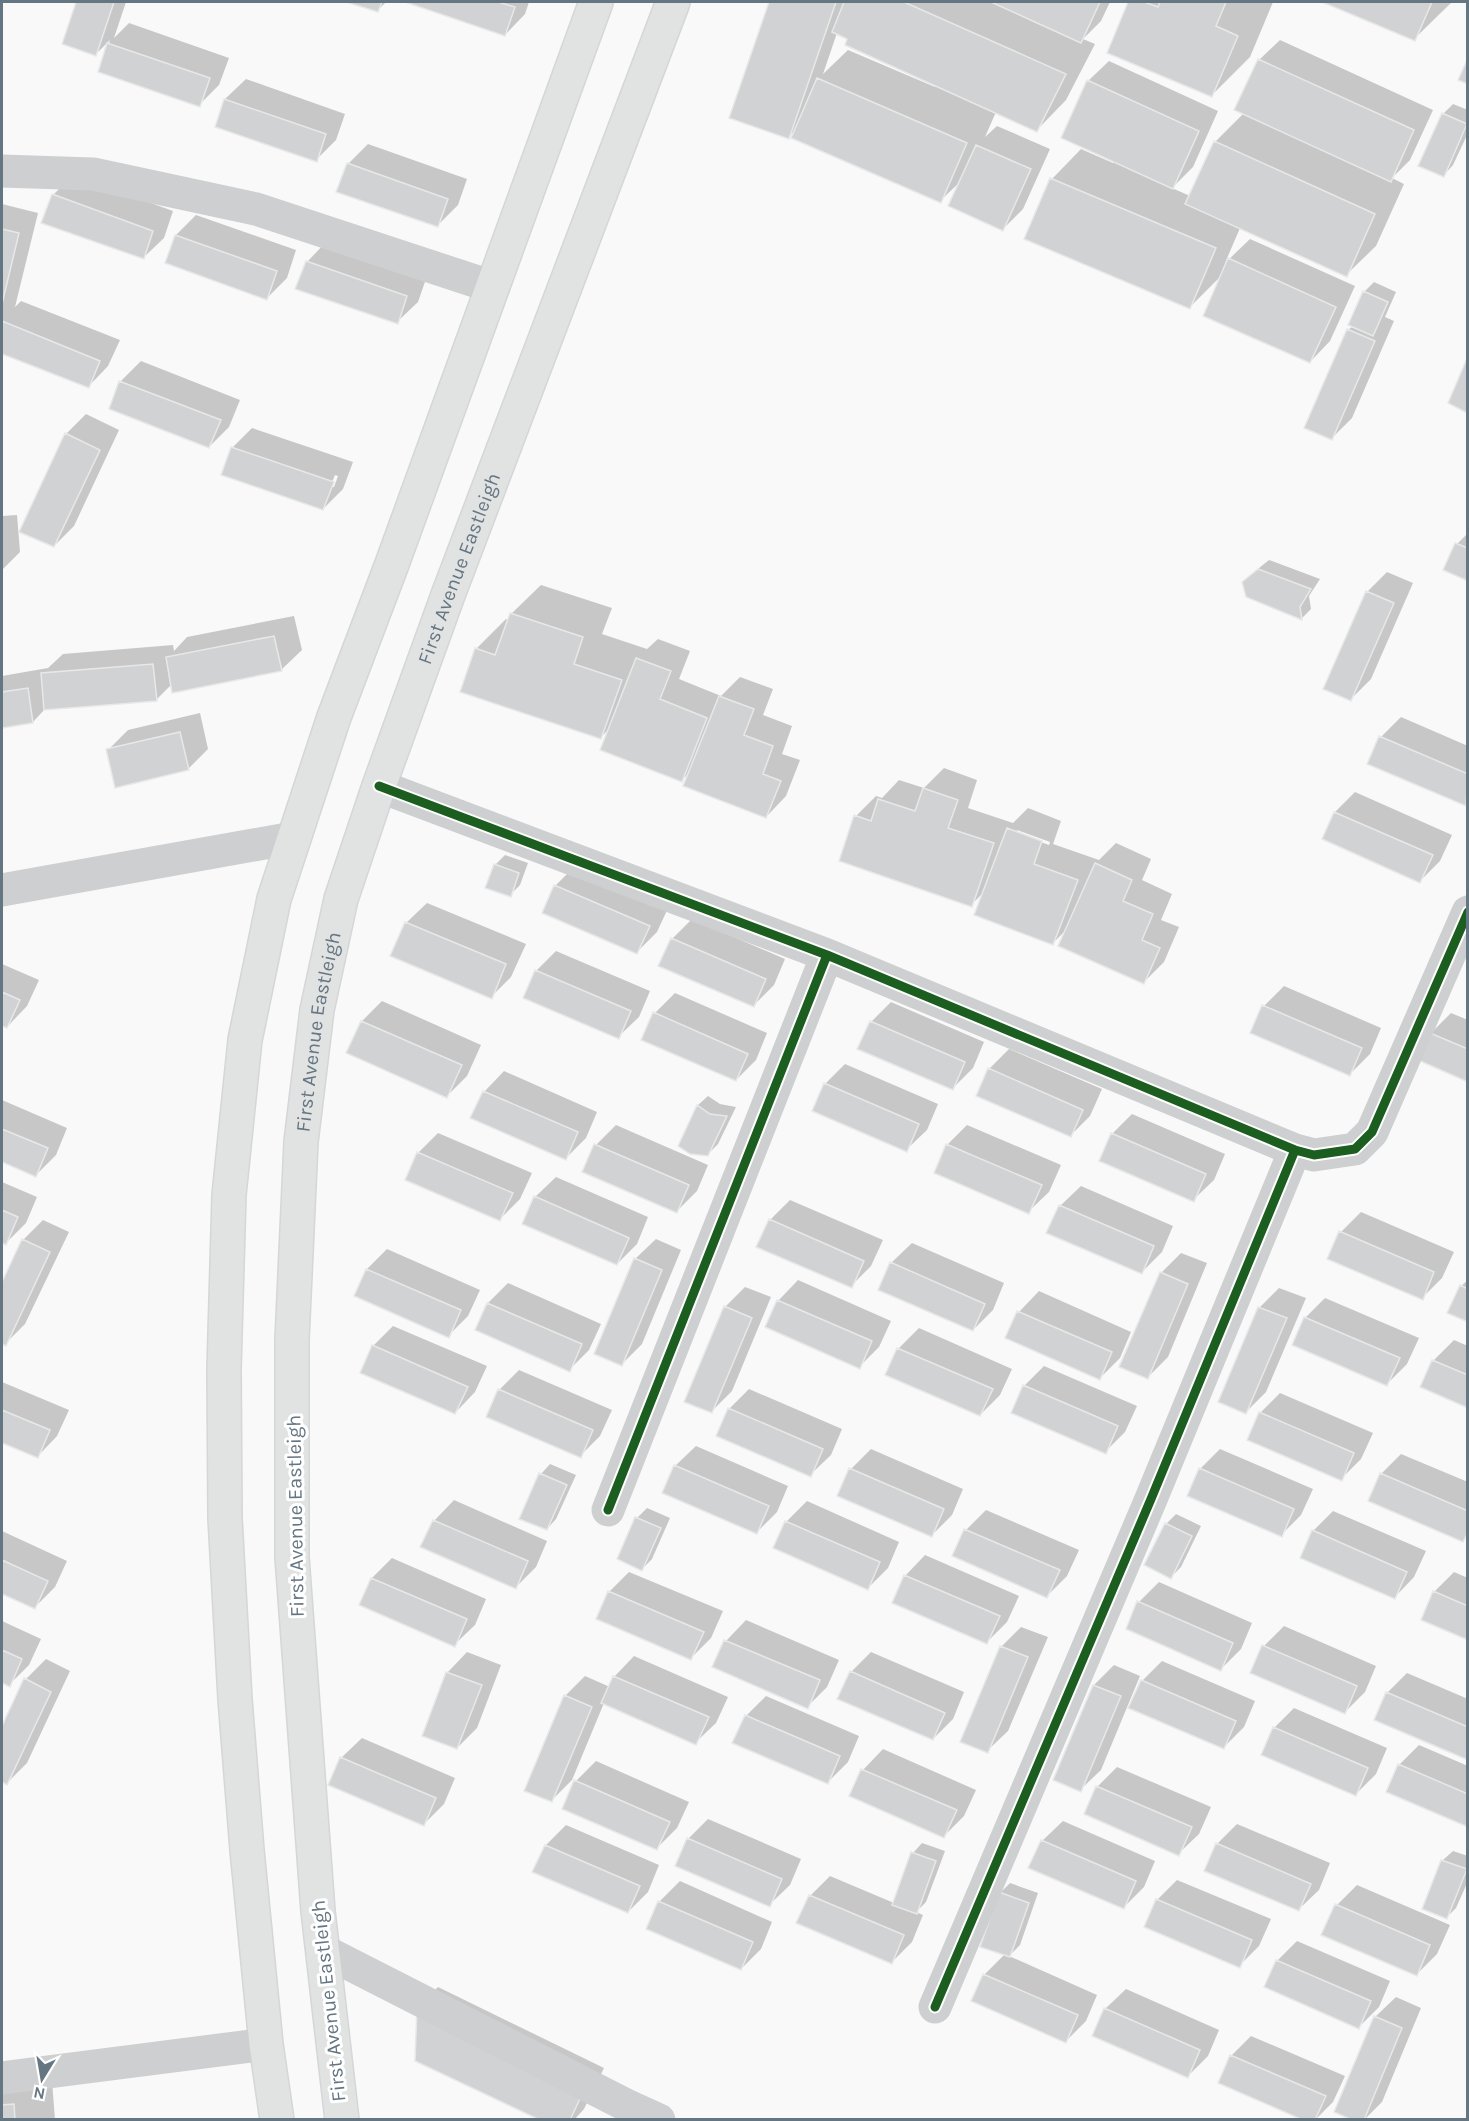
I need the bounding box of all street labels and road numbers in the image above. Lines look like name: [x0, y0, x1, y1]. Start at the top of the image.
street label: First Avenue Eastleigh: [413, 470, 505, 667]
street label: First Avenue Eastleigh: [291, 930, 346, 1133]
street label: First Avenue Eastleigh: [282, 1415, 309, 1617]
street label: First Avenue Eastleigh: [306, 1899, 351, 2103]

